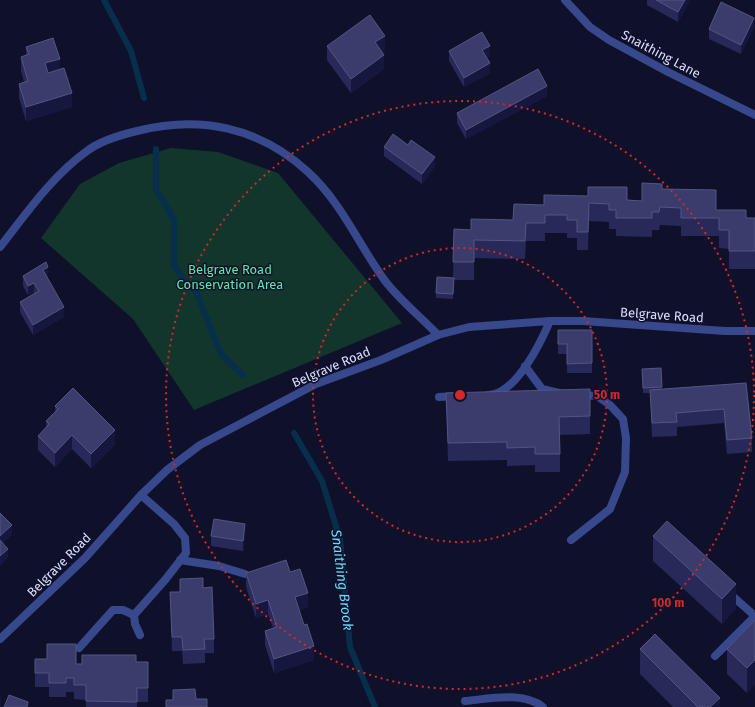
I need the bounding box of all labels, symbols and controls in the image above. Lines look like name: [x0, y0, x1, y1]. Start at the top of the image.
street label: Snaithing Lane: [619, 27, 703, 81]
park label: Belgrave Road Conservation Area: [177, 262, 283, 292]
street label: Belgrave Road: [620, 305, 704, 325]
street label: Belgrave Road: [289, 344, 373, 390]
centre of rings: [453, 388, 467, 402]
text: 50 m: [594, 388, 620, 402]
water label: Snaithing Brook: [327, 528, 357, 632]
street label: Belgrave Road: [24, 530, 94, 600]
text: 100 m: [652, 596, 684, 610]

